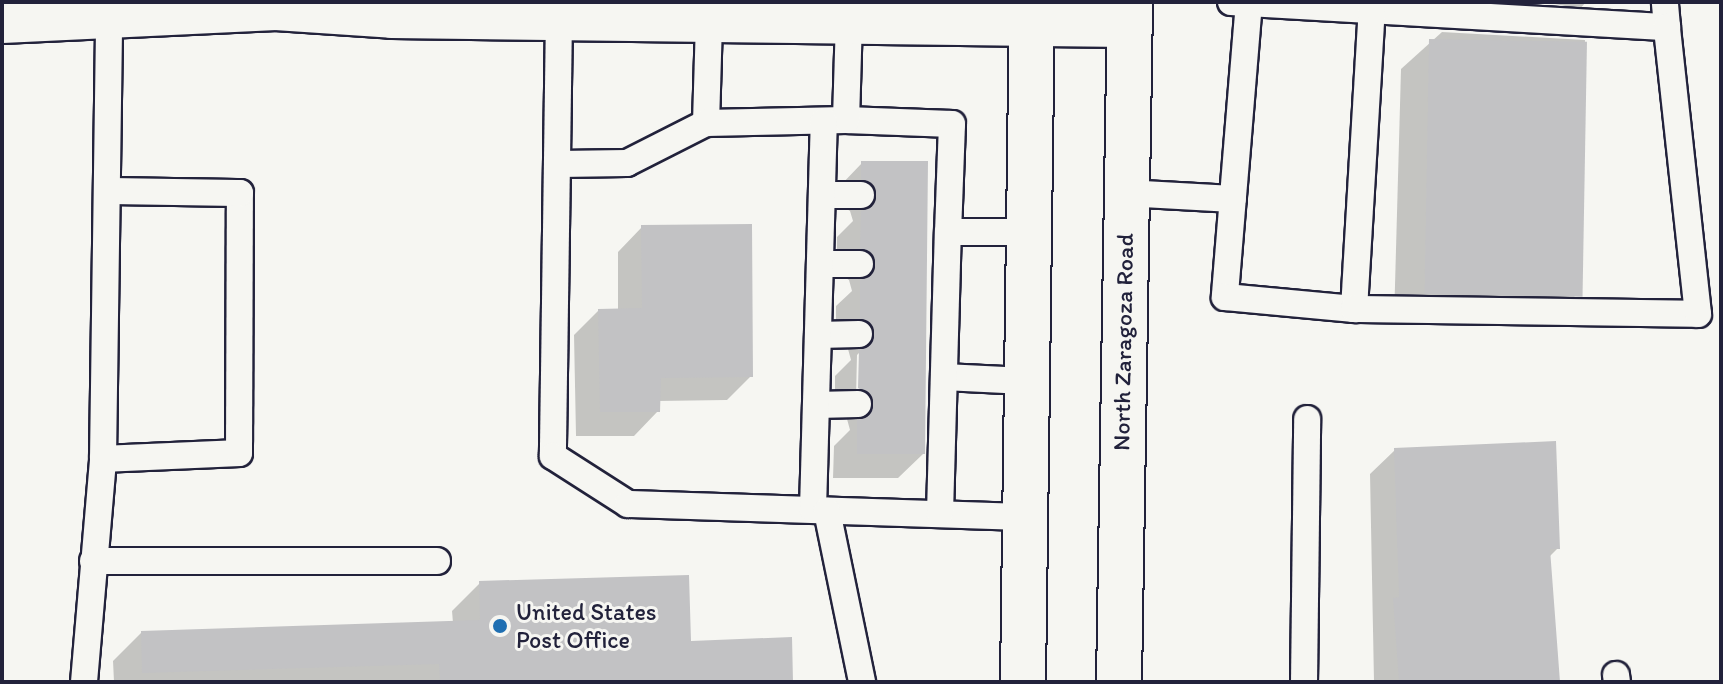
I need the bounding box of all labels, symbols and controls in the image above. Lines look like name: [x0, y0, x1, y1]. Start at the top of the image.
street label: North Zaragoza Road: [1107, 233, 1139, 451]
place label: United States Post Office: [516, 598, 657, 654]
marker: United States Post Office: [491, 617, 509, 635]

